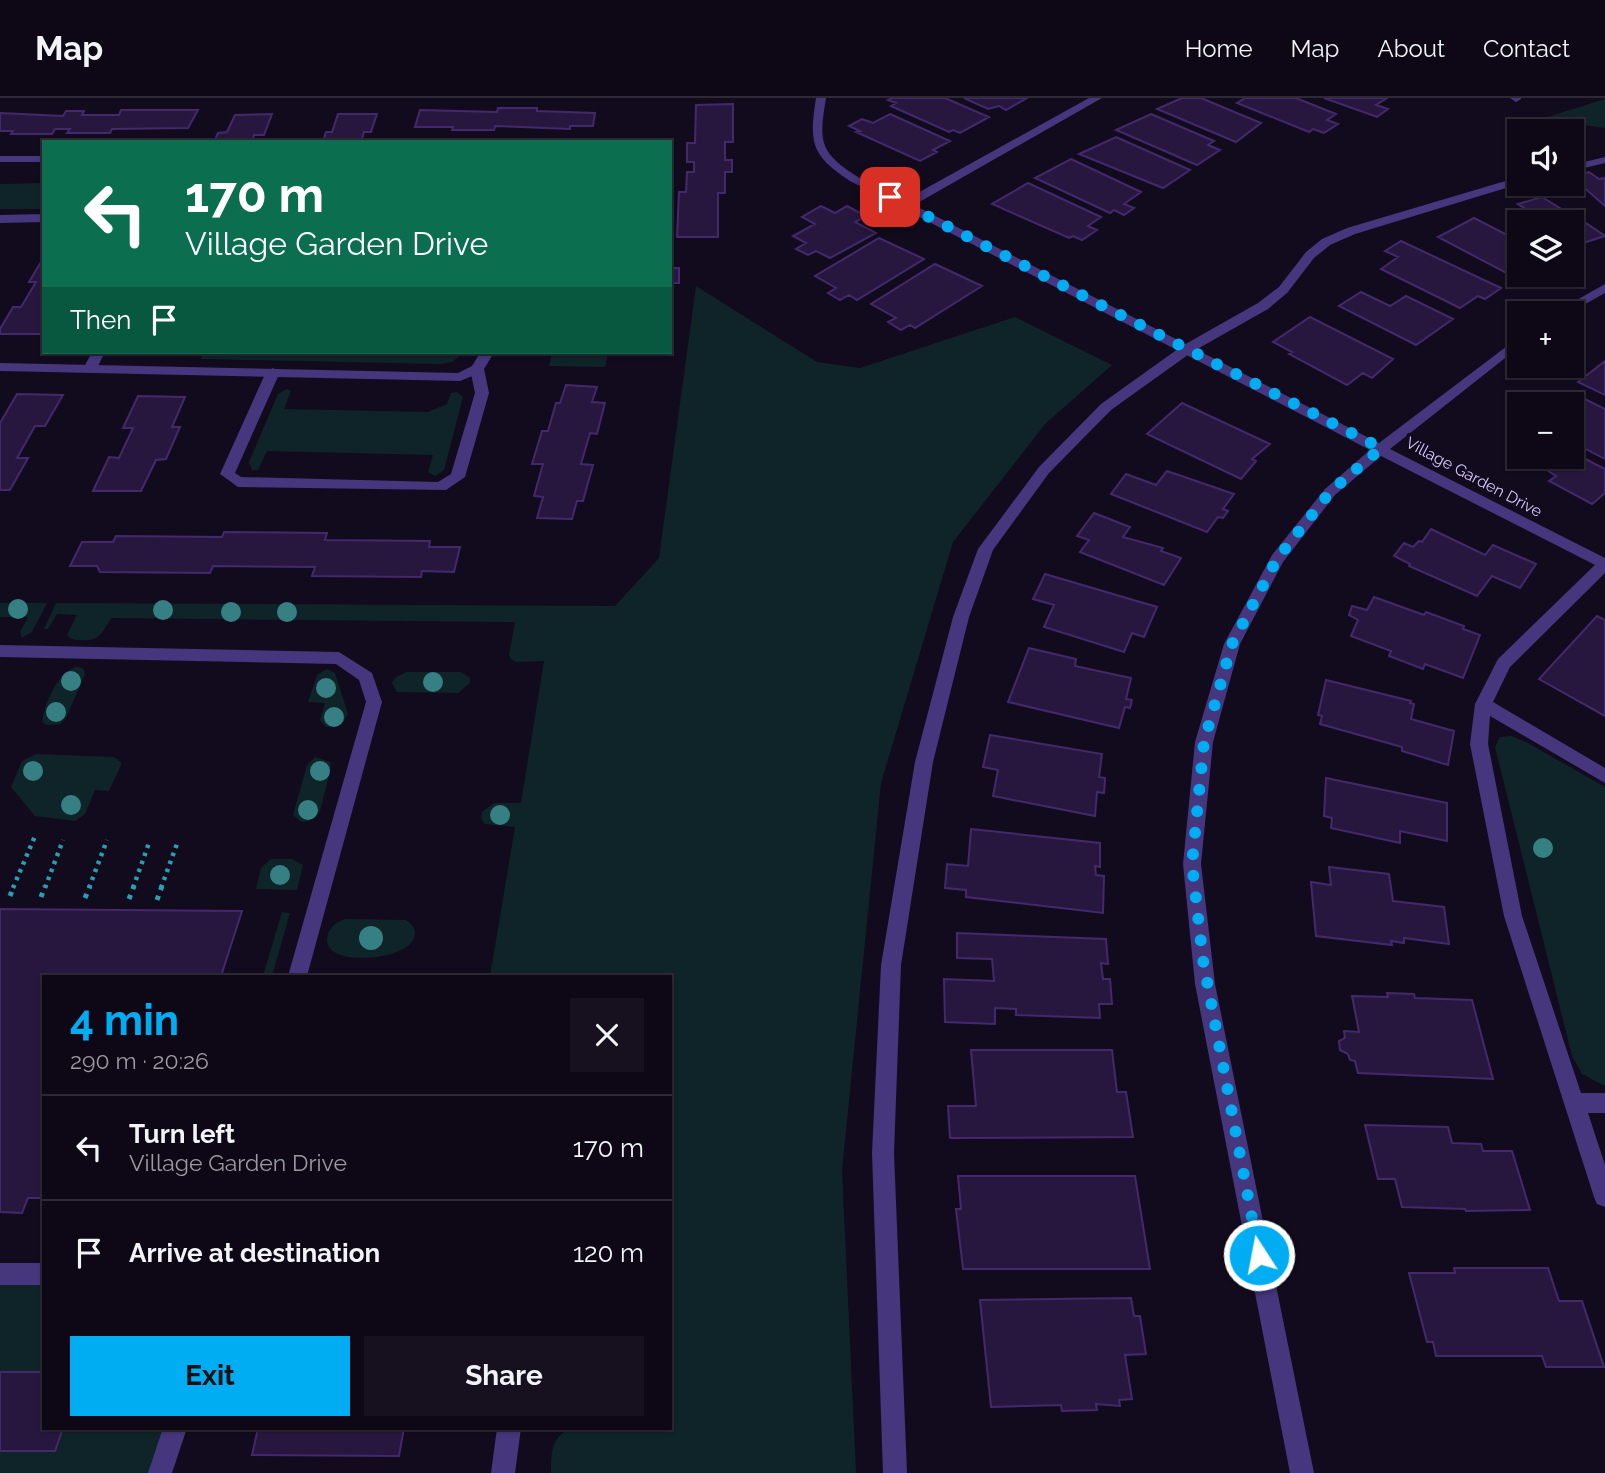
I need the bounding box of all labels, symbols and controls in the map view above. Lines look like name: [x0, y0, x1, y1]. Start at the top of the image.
text: Map: [35, 29, 103, 68]
text: Home: [1185, 34, 1253, 63]
text: Map: [1291, 34, 1339, 63]
text: About: [1377, 34, 1445, 63]
text: Contact: [1483, 34, 1570, 63]
map controls: [1507, 119, 1584, 469]
button: sound: [1507, 119, 1584, 196]
text: 170 m: [185, 166, 324, 223]
pin: [860, 167, 920, 227]
icon: left: [70, 168, 161, 259]
icon: arrive: [871, 178, 909, 216]
button: layers: [1507, 210, 1584, 287]
text: Village Garden Drive: [185, 225, 488, 262]
icon: arrive: [145, 301, 183, 339]
button: +: [1507, 301, 1584, 378]
text: Then: [70, 305, 131, 335]
button: −: [1507, 392, 1584, 469]
street label: Village Garden Drive: [1403, 433, 1545, 521]
text: 4 min: [70, 996, 179, 1045]
button: close: [570, 998, 644, 1072]
text: 290 m · 20:26: [70, 1047, 209, 1074]
text: Turn left: [129, 1119, 235, 1149]
icon: left: [70, 1129, 108, 1167]
text: 170 m: [573, 1133, 644, 1163]
text: Village Garden Drive: [129, 1149, 347, 1176]
position arrow: [1222, 1218, 1296, 1292]
icon: arrive: [70, 1234, 108, 1272]
text: Arrive at destination: [129, 1238, 380, 1268]
text: 120 m: [573, 1238, 644, 1268]
button: Exit: [70, 1336, 350, 1416]
button: Share: [364, 1336, 644, 1416]

